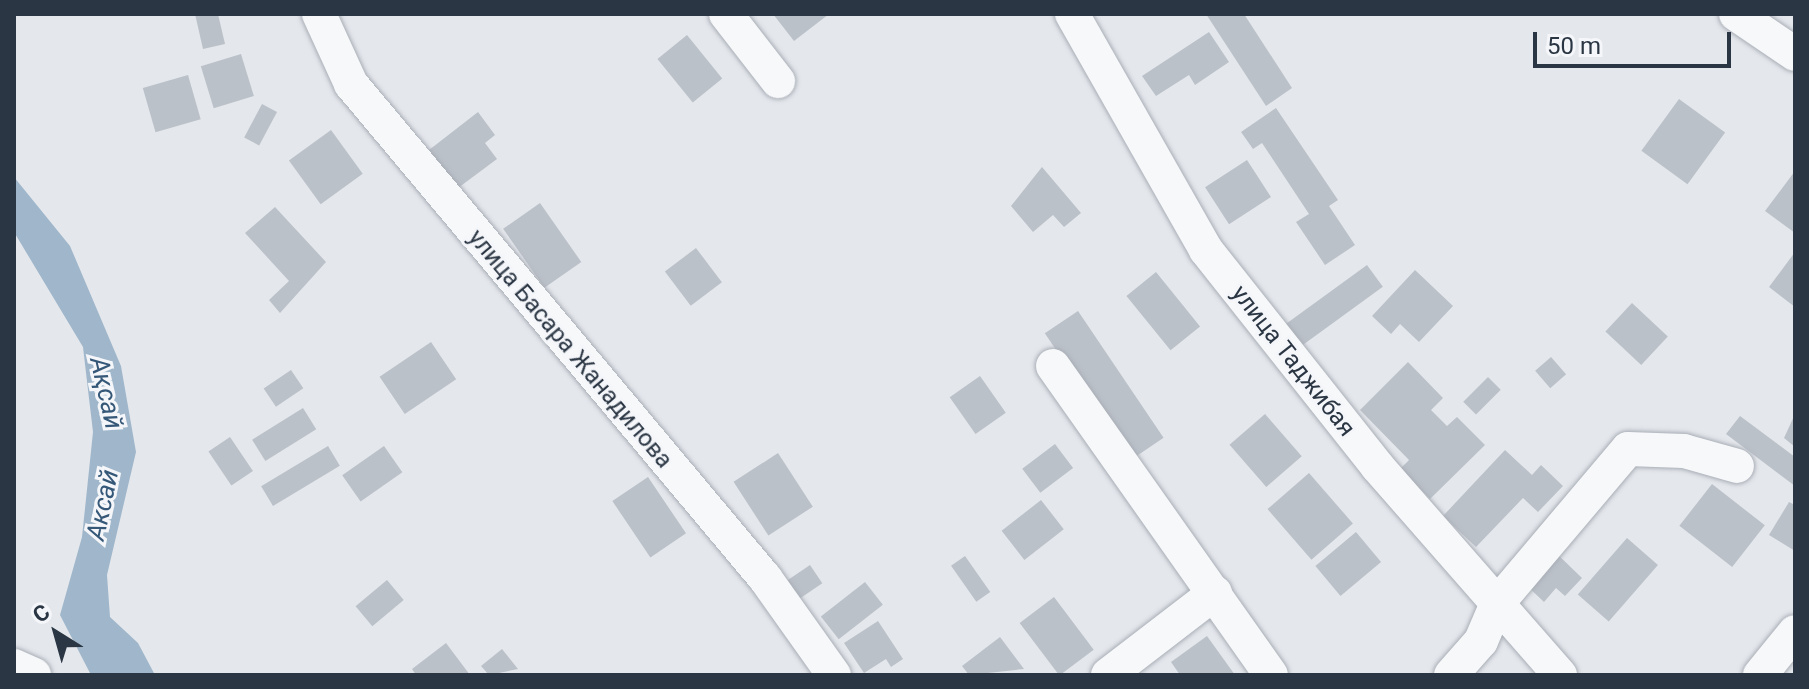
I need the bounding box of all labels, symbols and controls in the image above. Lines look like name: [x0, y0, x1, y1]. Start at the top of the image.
scale bar: [1537, 16, 1735, 66]
text: 50 m: [1547, 32, 1601, 60]
street label: улица Басара Жанадилова: [462, 224, 678, 474]
street label: улица Таджибая: [1225, 280, 1361, 442]
water label: Ақсай: [83, 354, 129, 432]
water label: Аксай: [80, 467, 126, 543]
north arrow: [16, 593, 96, 673]
text: С: [28, 599, 55, 628]

